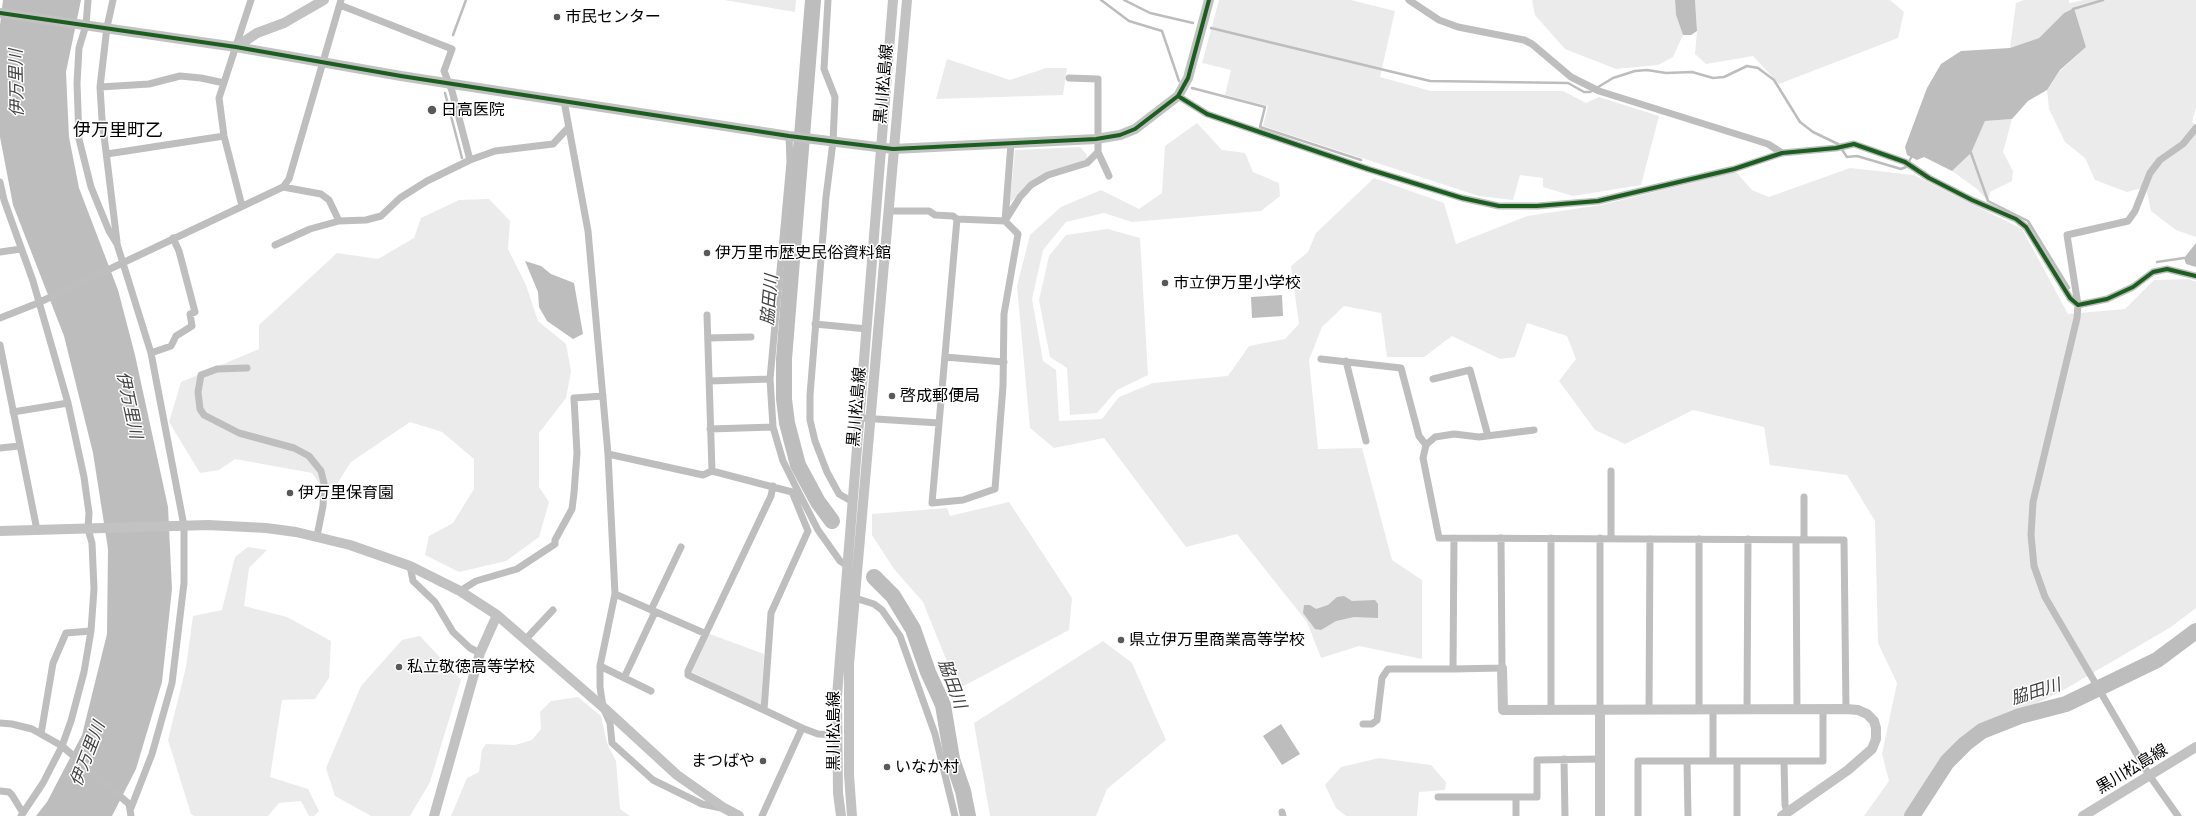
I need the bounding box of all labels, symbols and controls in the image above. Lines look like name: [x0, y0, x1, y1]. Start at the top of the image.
place label: 市民センター: [565, 7, 661, 27]
marker: 市民センター: [552, 12, 562, 22]
street label: 黒川松島線: [871, 43, 897, 125]
water label: 伊万里川: [6, 49, 28, 117]
place label: 日高医院: [441, 100, 505, 120]
marker: 日高医院: [426, 104, 438, 116]
district label: 伊万里町乙: [73, 120, 163, 142]
place label: 伊万里市歴史民俗資料館: [715, 243, 891, 263]
marker: 伊万里市歴史民俗資料館: [702, 248, 712, 258]
place label: 市立伊万里小学校: [1173, 273, 1301, 293]
water label: 脇田川: [758, 274, 782, 326]
marker: 市立伊万里小学校: [1160, 278, 1170, 288]
street label: 黒川松島線: [844, 366, 870, 448]
water label: 伊万里川: [112, 370, 146, 440]
place label: 啓成郵便局: [900, 386, 980, 406]
marker: 啓成郵便局: [887, 391, 897, 401]
place label: 伊万里保育園: [298, 483, 394, 503]
marker: 伊万里保育園: [285, 488, 295, 498]
place label: 県立伊万里商業高等学校: [1129, 630, 1305, 650]
marker: 県立伊万里商業高等学校: [1116, 635, 1126, 645]
place label: 私立敬徳高等学校: [407, 657, 535, 677]
water label: 脇田川: [934, 657, 970, 711]
marker: 私立敬徳高等学校: [394, 662, 404, 672]
water label: 脇田川: [2009, 675, 2063, 709]
street label: 黒川松島線: [824, 691, 844, 771]
water label: 伊万里川: [66, 719, 110, 789]
street label: 黒川松島線: [2093, 740, 2171, 798]
place label: まつばや: [691, 751, 755, 771]
marker: まつばや: [758, 756, 768, 766]
place label: いなか村: [895, 757, 959, 777]
marker: いなか村: [882, 762, 892, 772]

